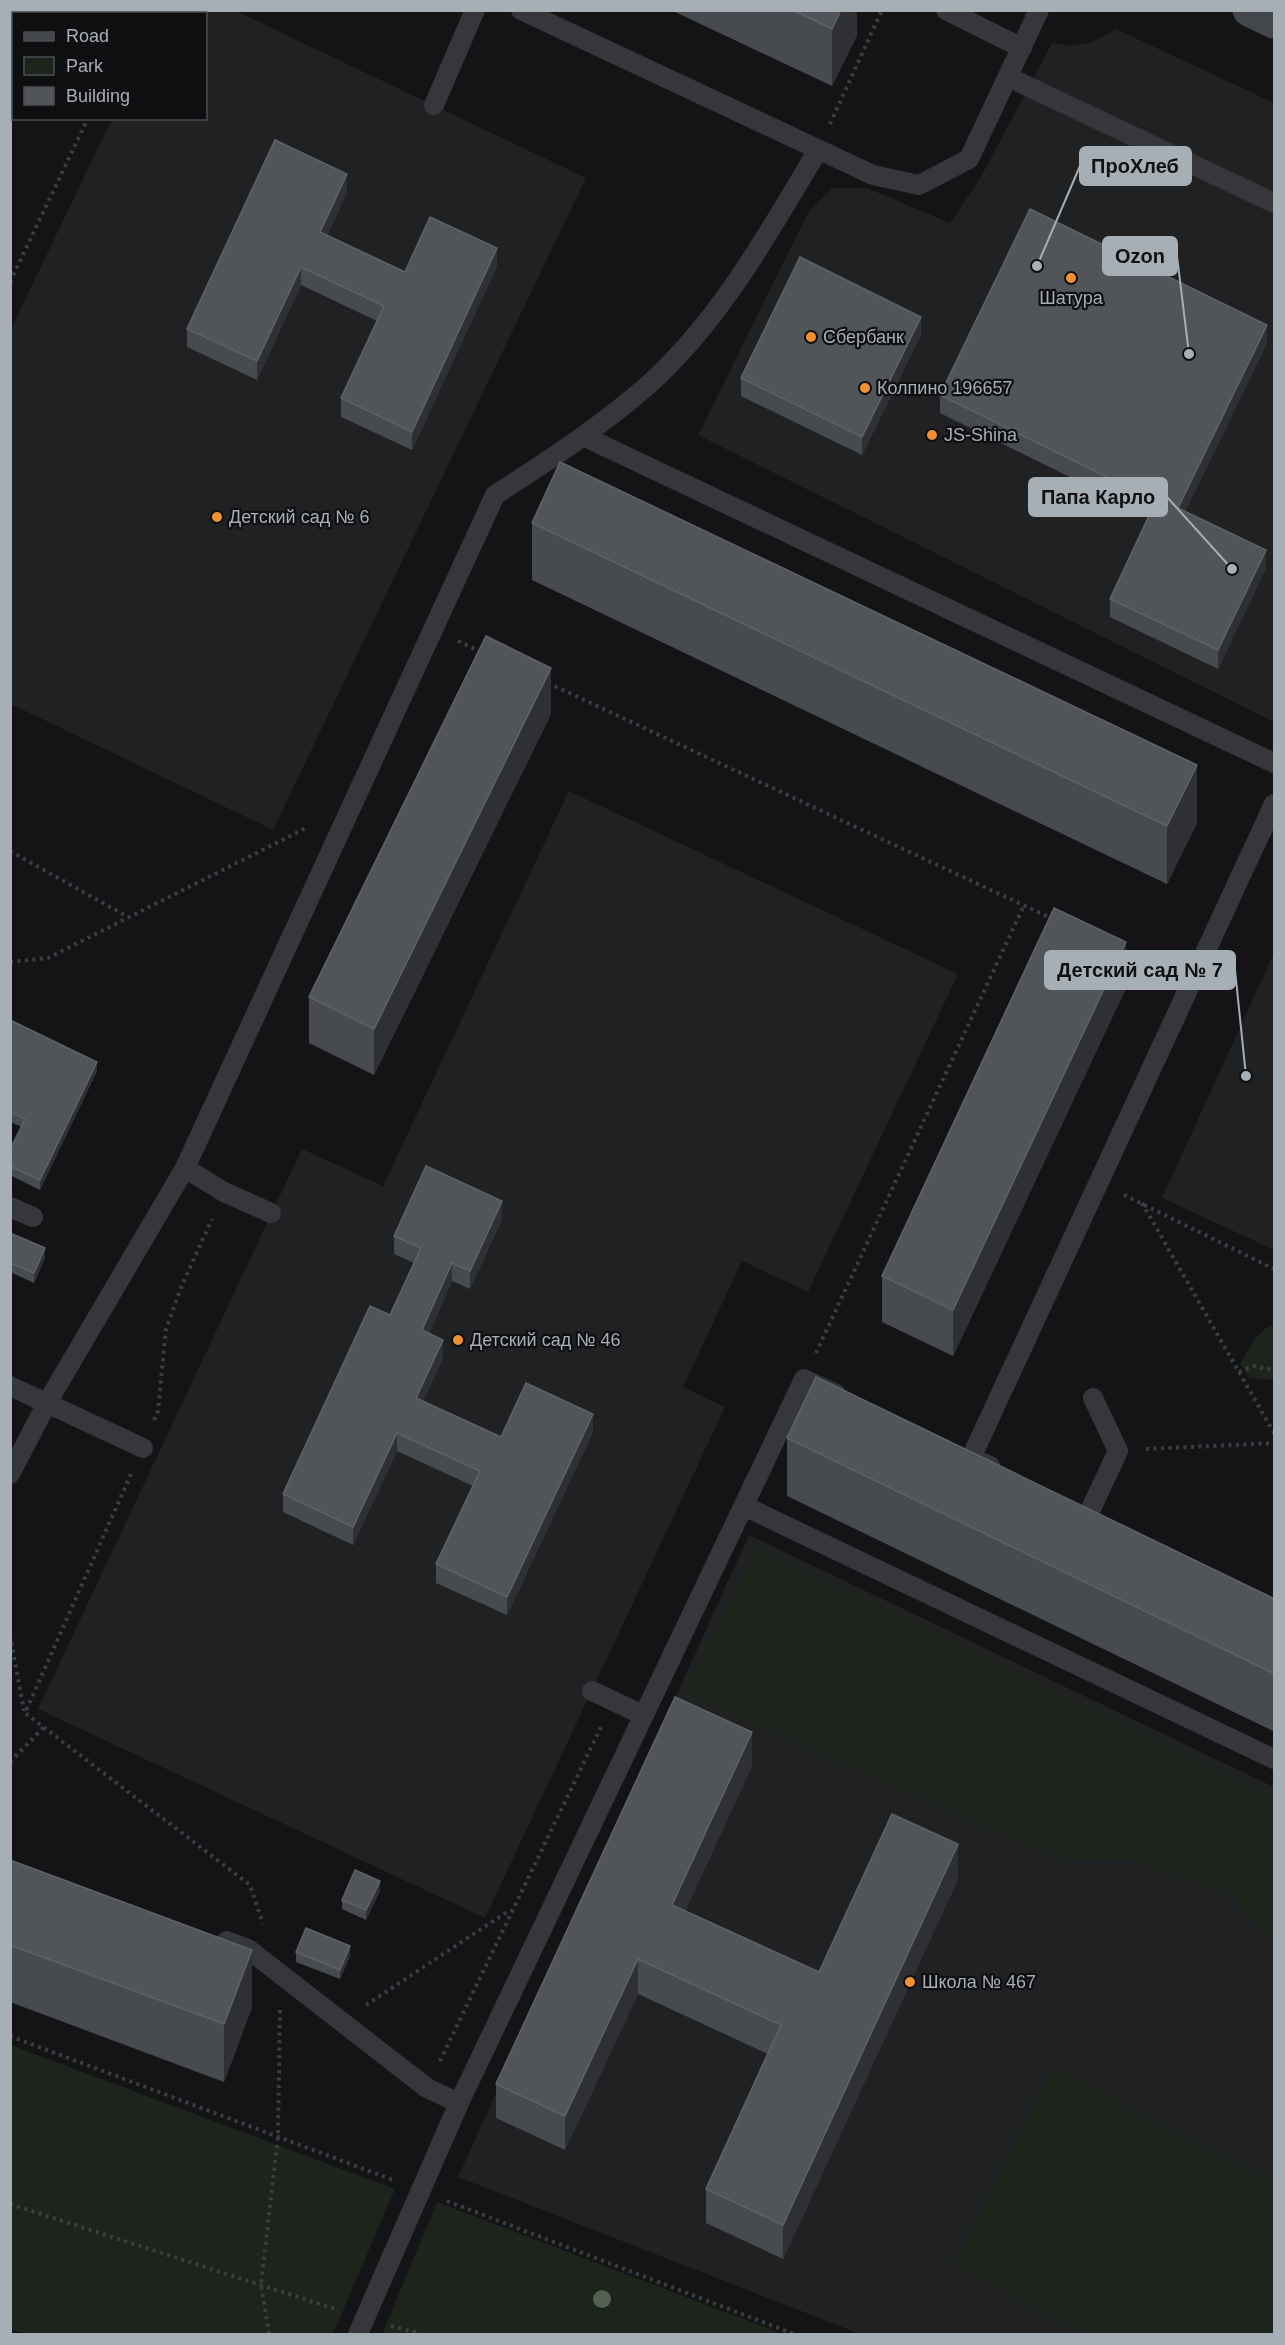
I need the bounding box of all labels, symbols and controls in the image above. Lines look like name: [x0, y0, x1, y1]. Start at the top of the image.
legend: [12, 12, 207, 120]
text: Road: [66, 26, 109, 46]
text: Park: [66, 56, 104, 76]
text: Building: [66, 86, 130, 106]
callout: ПроХлеб: [1080, 147, 1191, 185]
text: ПроХлеб: [1091, 155, 1179, 177]
callout: Ozon: [1103, 237, 1177, 275]
text: Ozon: [1115, 245, 1165, 267]
marker: Шатура: [1064, 271, 1078, 285]
place label: Шатура: [1039, 288, 1104, 308]
place label: Сбербанк: [823, 327, 904, 347]
marker: Сбербанк: [804, 330, 818, 344]
place label: Колпино 196657: [877, 378, 1012, 398]
marker: Колпино 196657: [858, 381, 872, 395]
place label: JS-Shina: [944, 425, 1018, 445]
marker: JS-Shina: [925, 428, 939, 442]
callout: Папа Карло: [1029, 478, 1167, 516]
text: Папа Карло: [1041, 486, 1155, 508]
place label: Детский сад № 6: [229, 507, 369, 527]
marker: Детский сад № 6: [210, 510, 224, 524]
callout: Детский сад № 7: [1045, 951, 1235, 989]
text: Детский сад № 7: [1057, 959, 1223, 981]
place label: Детский сад № 46: [470, 1330, 620, 1350]
marker: Детский сад № 46: [451, 1333, 465, 1347]
place label: Школа № 467: [922, 1972, 1036, 1992]
marker: Школа № 467: [903, 1975, 917, 1989]

